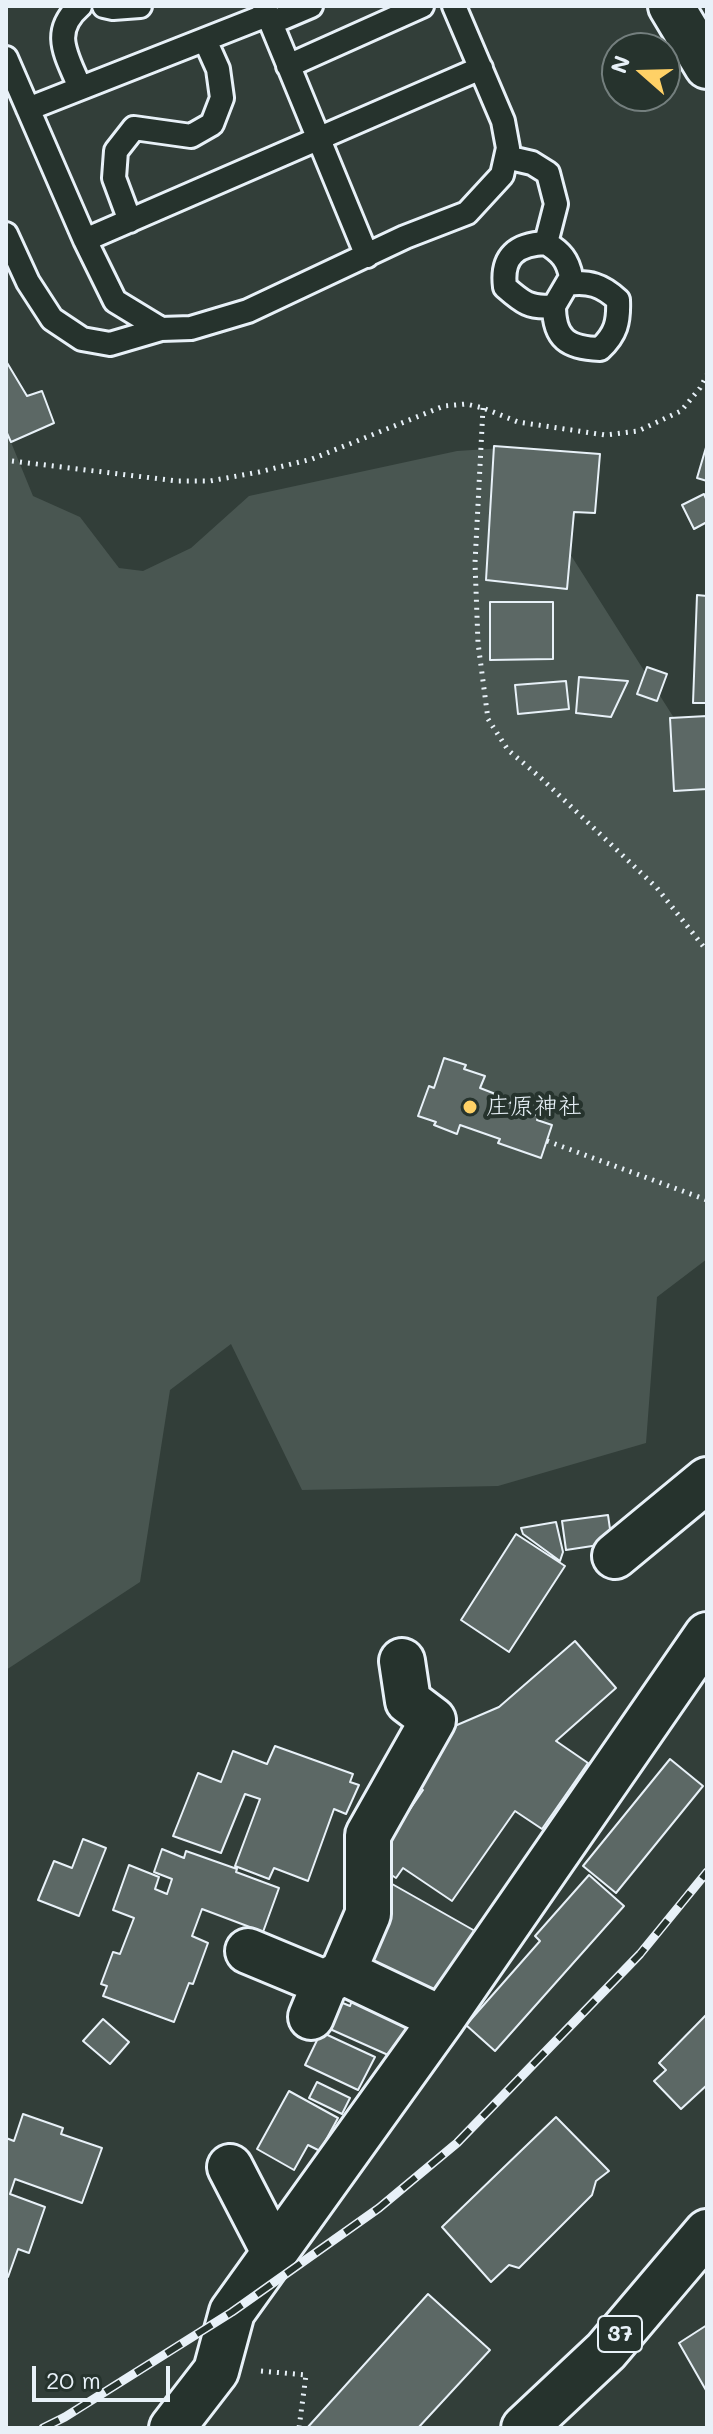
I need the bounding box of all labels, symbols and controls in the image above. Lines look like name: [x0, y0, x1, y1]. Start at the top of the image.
north arrow: [601, 32, 681, 112]
text: N: [603, 52, 636, 77]
place label: 庄原神社: [486, 1093, 582, 1121]
marker: 庄原神社: [461, 1098, 479, 1116]
road number: 37: [598, 2316, 642, 2352]
scale bar: [36, 2350, 174, 2400]
text: 20 m: [46, 2364, 101, 2395]

